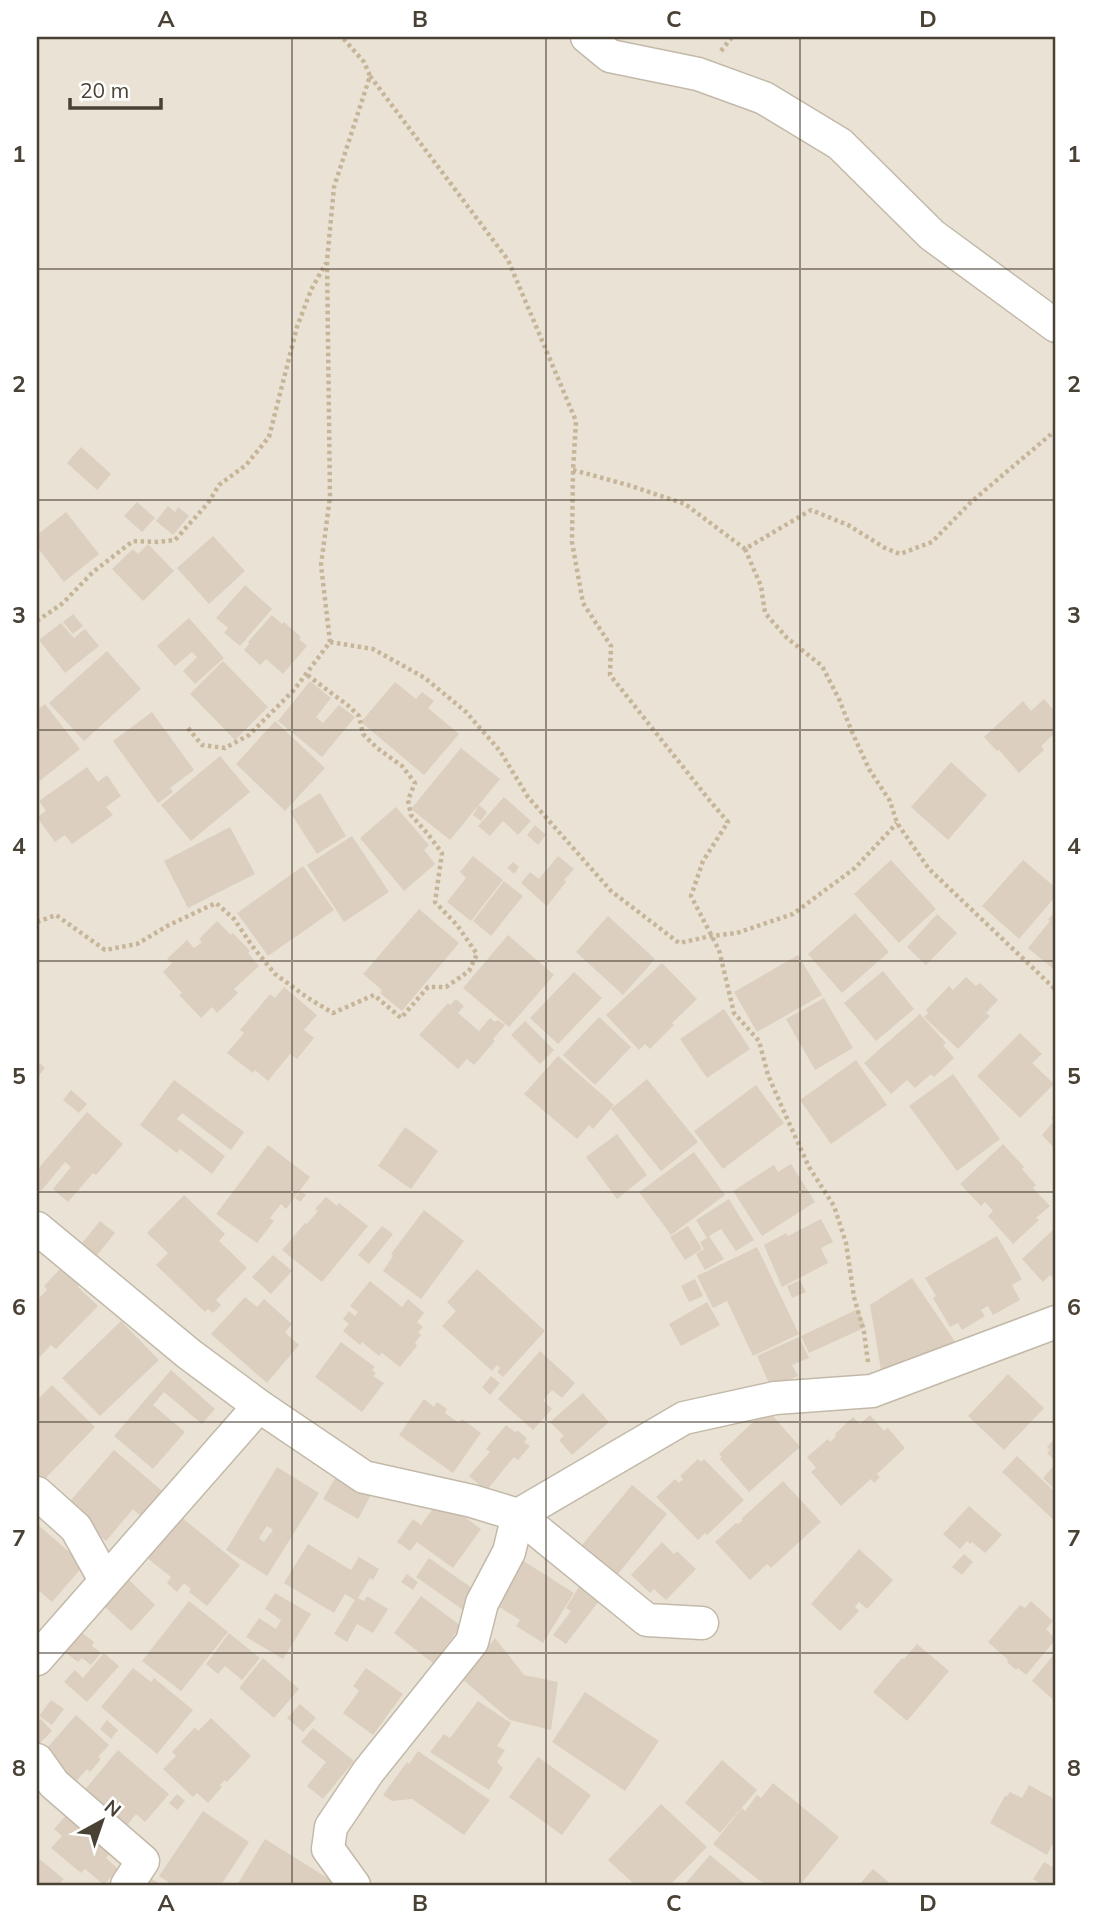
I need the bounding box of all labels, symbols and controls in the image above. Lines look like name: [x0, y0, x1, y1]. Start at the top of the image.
text: A: [157, 4, 175, 33]
text: B: [412, 4, 428, 33]
text: C: [666, 4, 682, 33]
text: D: [919, 4, 937, 33]
scale bar: [70, 66, 161, 110]
text: 20 m: [80, 77, 129, 103]
text: 1: [12, 139, 26, 168]
text: 1: [1067, 139, 1081, 168]
text: 2: [12, 369, 26, 398]
text: 2: [1067, 369, 1081, 398]
text: 3: [12, 600, 26, 629]
text: 3: [1067, 600, 1081, 629]
text: 4: [12, 831, 26, 860]
text: 4: [1067, 831, 1081, 860]
text: 5: [12, 1061, 26, 1090]
text: 5: [1067, 1061, 1081, 1090]
text: 6: [12, 1292, 26, 1321]
text: 6: [1067, 1292, 1081, 1321]
text: 7: [12, 1523, 26, 1552]
text: 7: [1067, 1523, 1081, 1552]
text: 8: [12, 1753, 26, 1782]
text: 8: [1067, 1753, 1081, 1782]
north arrow: [66, 1786, 136, 1856]
text: N: [100, 1794, 126, 1822]
text: A: [157, 1888, 175, 1917]
text: B: [412, 1888, 428, 1917]
text: C: [666, 1888, 682, 1917]
text: D: [919, 1888, 937, 1917]

